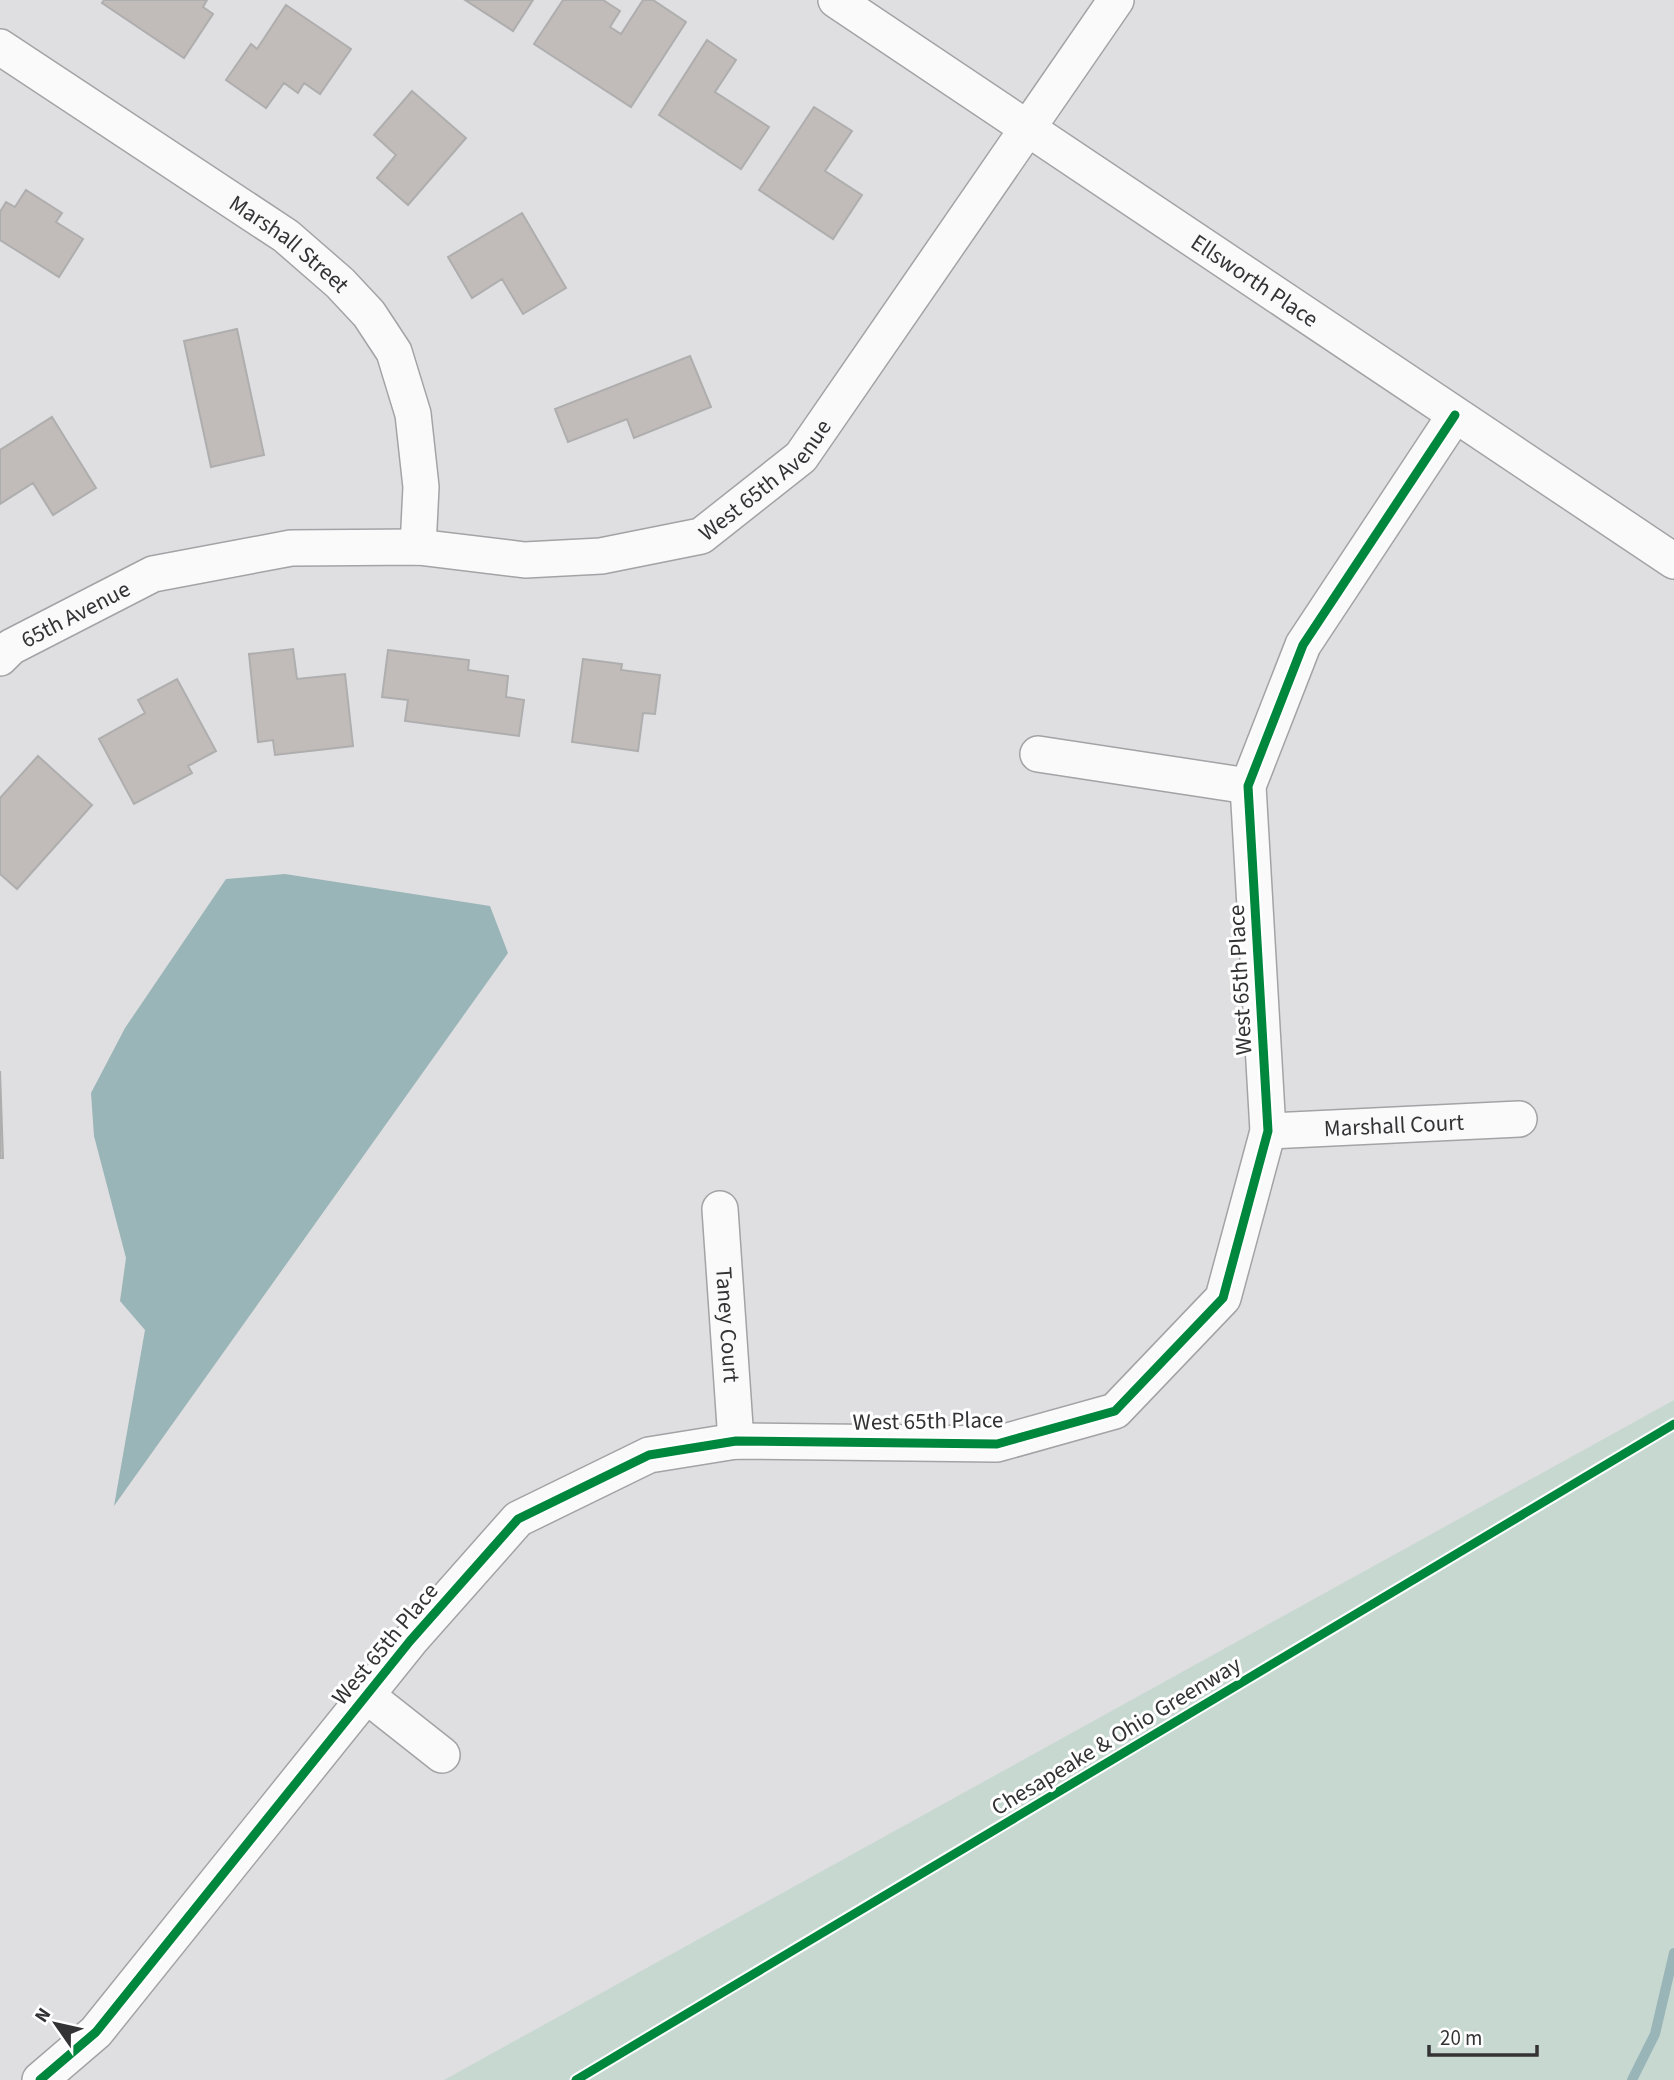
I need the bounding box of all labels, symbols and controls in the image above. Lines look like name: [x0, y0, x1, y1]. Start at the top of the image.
street label: Marshall Street: [223, 186, 357, 300]
street label: Ellsworth Place: [1184, 226, 1325, 335]
street label: West 65th Avenue: [691, 412, 839, 549]
street label: 65th Avenue: [15, 572, 136, 656]
street label: West 65th Place: [1220, 904, 1260, 1056]
street label: Marshall Court: [1323, 1105, 1465, 1145]
street label: Taney Court: [708, 1266, 748, 1384]
street label: West 65th Place: [852, 1403, 1004, 1439]
street label: West 65th Place: [324, 1576, 446, 1712]
street label: Chesapeake & Ohio Greenway: [985, 1648, 1247, 1824]
north arrow: [21, 1989, 91, 2059]
text: N: [28, 2003, 58, 2028]
scale bar: [1429, 2014, 1538, 2058]
text: 20 m: [1440, 2023, 1482, 2053]

